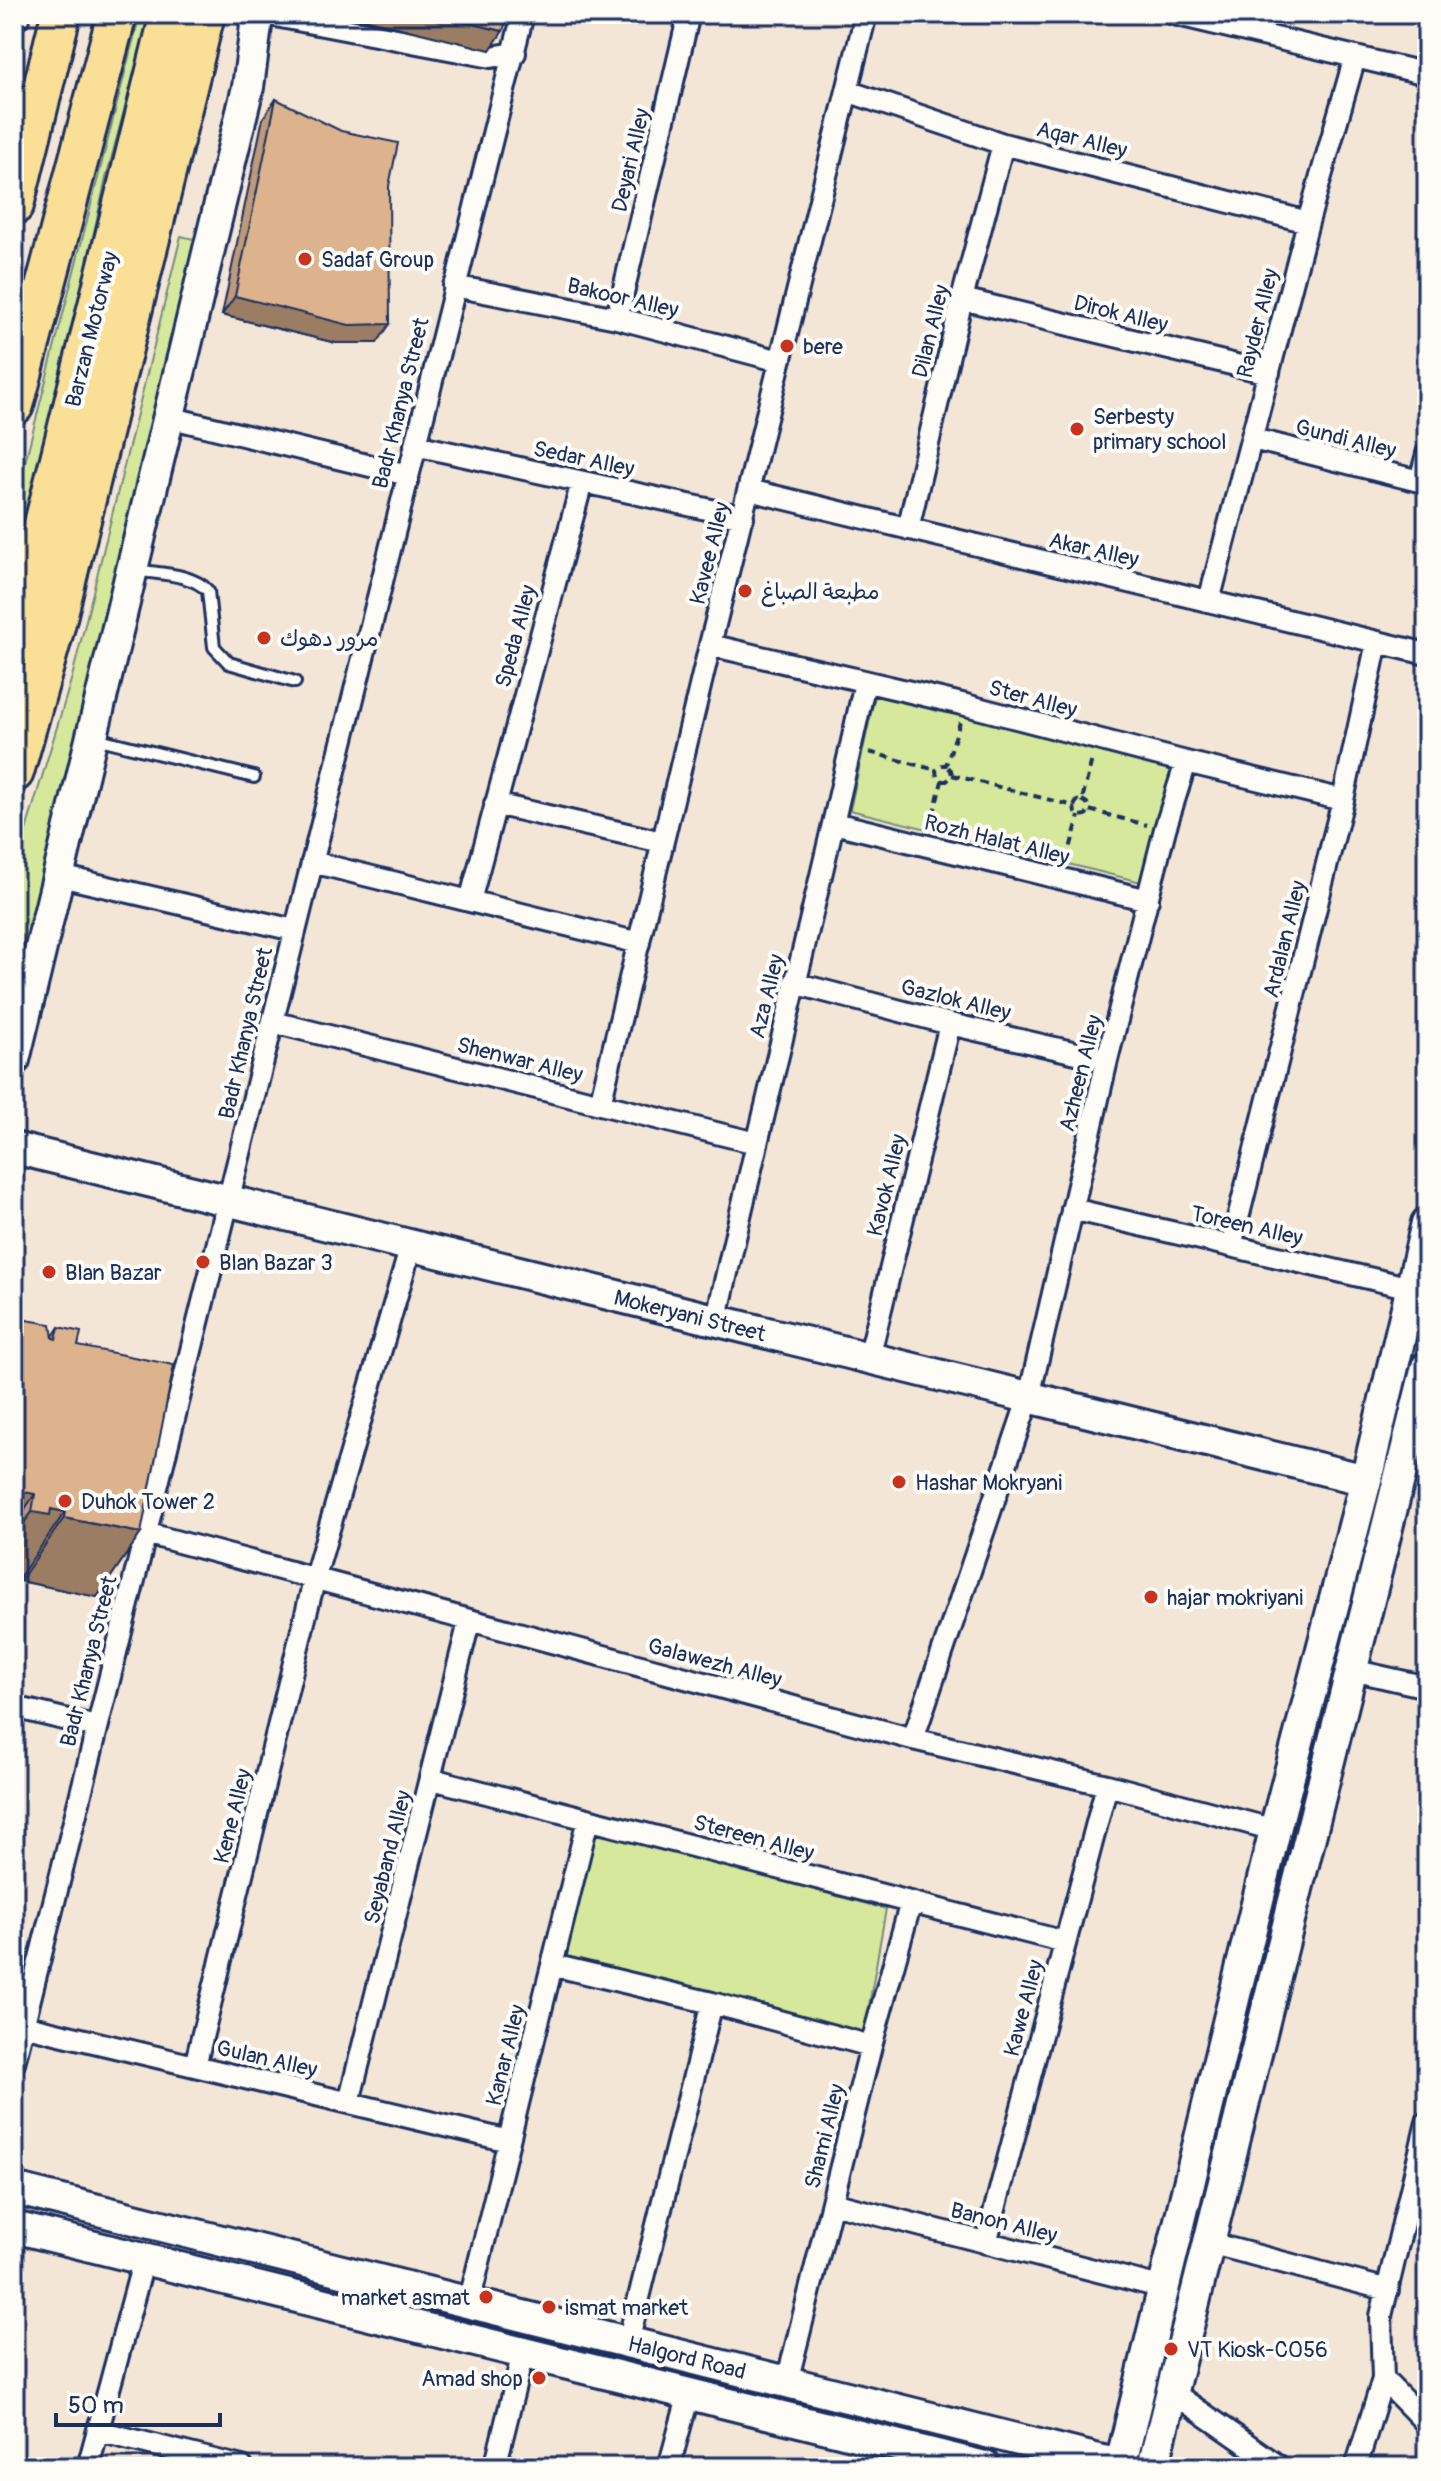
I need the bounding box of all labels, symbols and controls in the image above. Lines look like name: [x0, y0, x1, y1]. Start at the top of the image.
street label: Deyari Alley: [605, 106, 657, 215]
street label: Aqar Alley: [1034, 115, 1130, 165]
place label: Sadaf Group: [321, 246, 434, 274]
street label: Barzan Motorway: [59, 248, 125, 410]
marker: Sadaf Group: [296, 250, 314, 268]
street label: Rayder Alley: [1231, 266, 1285, 381]
street label: Bakoor Alley: [565, 272, 681, 324]
street label: Dilan Alley: [906, 282, 956, 381]
street label: Dirok Alley: [1071, 289, 1171, 339]
street label: Badr Khanya Street: [366, 315, 436, 492]
place label: bere: [803, 333, 843, 361]
marker: bere: [778, 337, 796, 355]
place label: Serbesty primary school: [1093, 403, 1227, 456]
street label: Gundi Alley: [1293, 413, 1399, 465]
marker: Serbesty primary school: [1068, 420, 1086, 438]
street label: Sedar Alley: [531, 435, 637, 483]
street label: Kavee Alley: [684, 499, 736, 608]
street label: Akar Alley: [1046, 526, 1141, 574]
place label: مطبعة الصباغ: [761, 578, 880, 607]
street label: Speda Alley: [489, 582, 543, 691]
marker: مطبعة الصباغ: [736, 582, 754, 600]
place label: مرور دهوك: [280, 625, 379, 653]
marker: مرور دهوك: [255, 629, 273, 647]
street label: Ster Alley: [986, 674, 1080, 724]
street label: Rozh Halat Alley: [921, 808, 1072, 872]
street label: Ardalan Alley: [1257, 878, 1313, 1001]
street label: Badr Khanya Street: [213, 945, 279, 1122]
street label: Aza Alley: [743, 951, 791, 1041]
street label: Gazlok Alley: [898, 973, 1014, 1027]
street label: Azheen Alley: [1053, 1012, 1109, 1135]
street label: Shenwar Alley: [454, 1031, 586, 1089]
street label: Kavok Alley: [861, 1131, 913, 1239]
street label: Toreen Alley: [1188, 1200, 1305, 1252]
place label: Blan Bazar 3: [219, 1249, 333, 1277]
marker: Blan Bazar 3: [194, 1253, 212, 1271]
place label: Blan Bazar: [65, 1259, 162, 1287]
marker: Blan Bazar: [40, 1263, 58, 1281]
street label: Mokeryani Street: [611, 1284, 769, 1348]
place label: Hashar Mokryani: [915, 1469, 1062, 1497]
marker: Hashar Mokryani: [890, 1473, 908, 1491]
place label: Duhok Tower 2: [81, 1488, 215, 1516]
marker: Duhok Tower 2: [56, 1492, 74, 1510]
street label: Badr Khanya Street: [54, 1573, 124, 1750]
place label: hajar mokriyani: [1167, 1584, 1303, 1612]
marker: hajar mokriyani: [1142, 1588, 1160, 1606]
street label: Galawezh Alley: [645, 1632, 785, 1694]
street label: Kene Alley: [208, 1766, 258, 1867]
street label: Seyaband Alley: [358, 1788, 418, 1927]
street label: Stereen Alley: [691, 1808, 817, 1867]
street label: Kawe Alley: [998, 1957, 1050, 2060]
street label: Kanar Alley: [480, 2002, 532, 2109]
street label: Gulan Alley: [214, 2034, 320, 2084]
street label: Shami Alley: [798, 2081, 851, 2191]
street label: Banon Alley: [948, 2196, 1060, 2250]
place label: market asmat: [341, 2284, 470, 2312]
marker: market asmat: [477, 2288, 495, 2306]
place label: ismat market: [565, 2294, 688, 2322]
marker: ismat market: [540, 2298, 558, 2316]
street label: Halgord Road: [625, 2330, 749, 2386]
place label: VT Kiosk-C056: [1187, 2336, 1328, 2364]
marker: VT Kiosk-C056: [1162, 2340, 1180, 2358]
place label: Amad shop: [421, 2365, 523, 2393]
marker: Amad shop: [530, 2369, 548, 2387]
scale bar: [56, 2377, 220, 2427]
text: 50 m: [68, 2391, 124, 2420]

